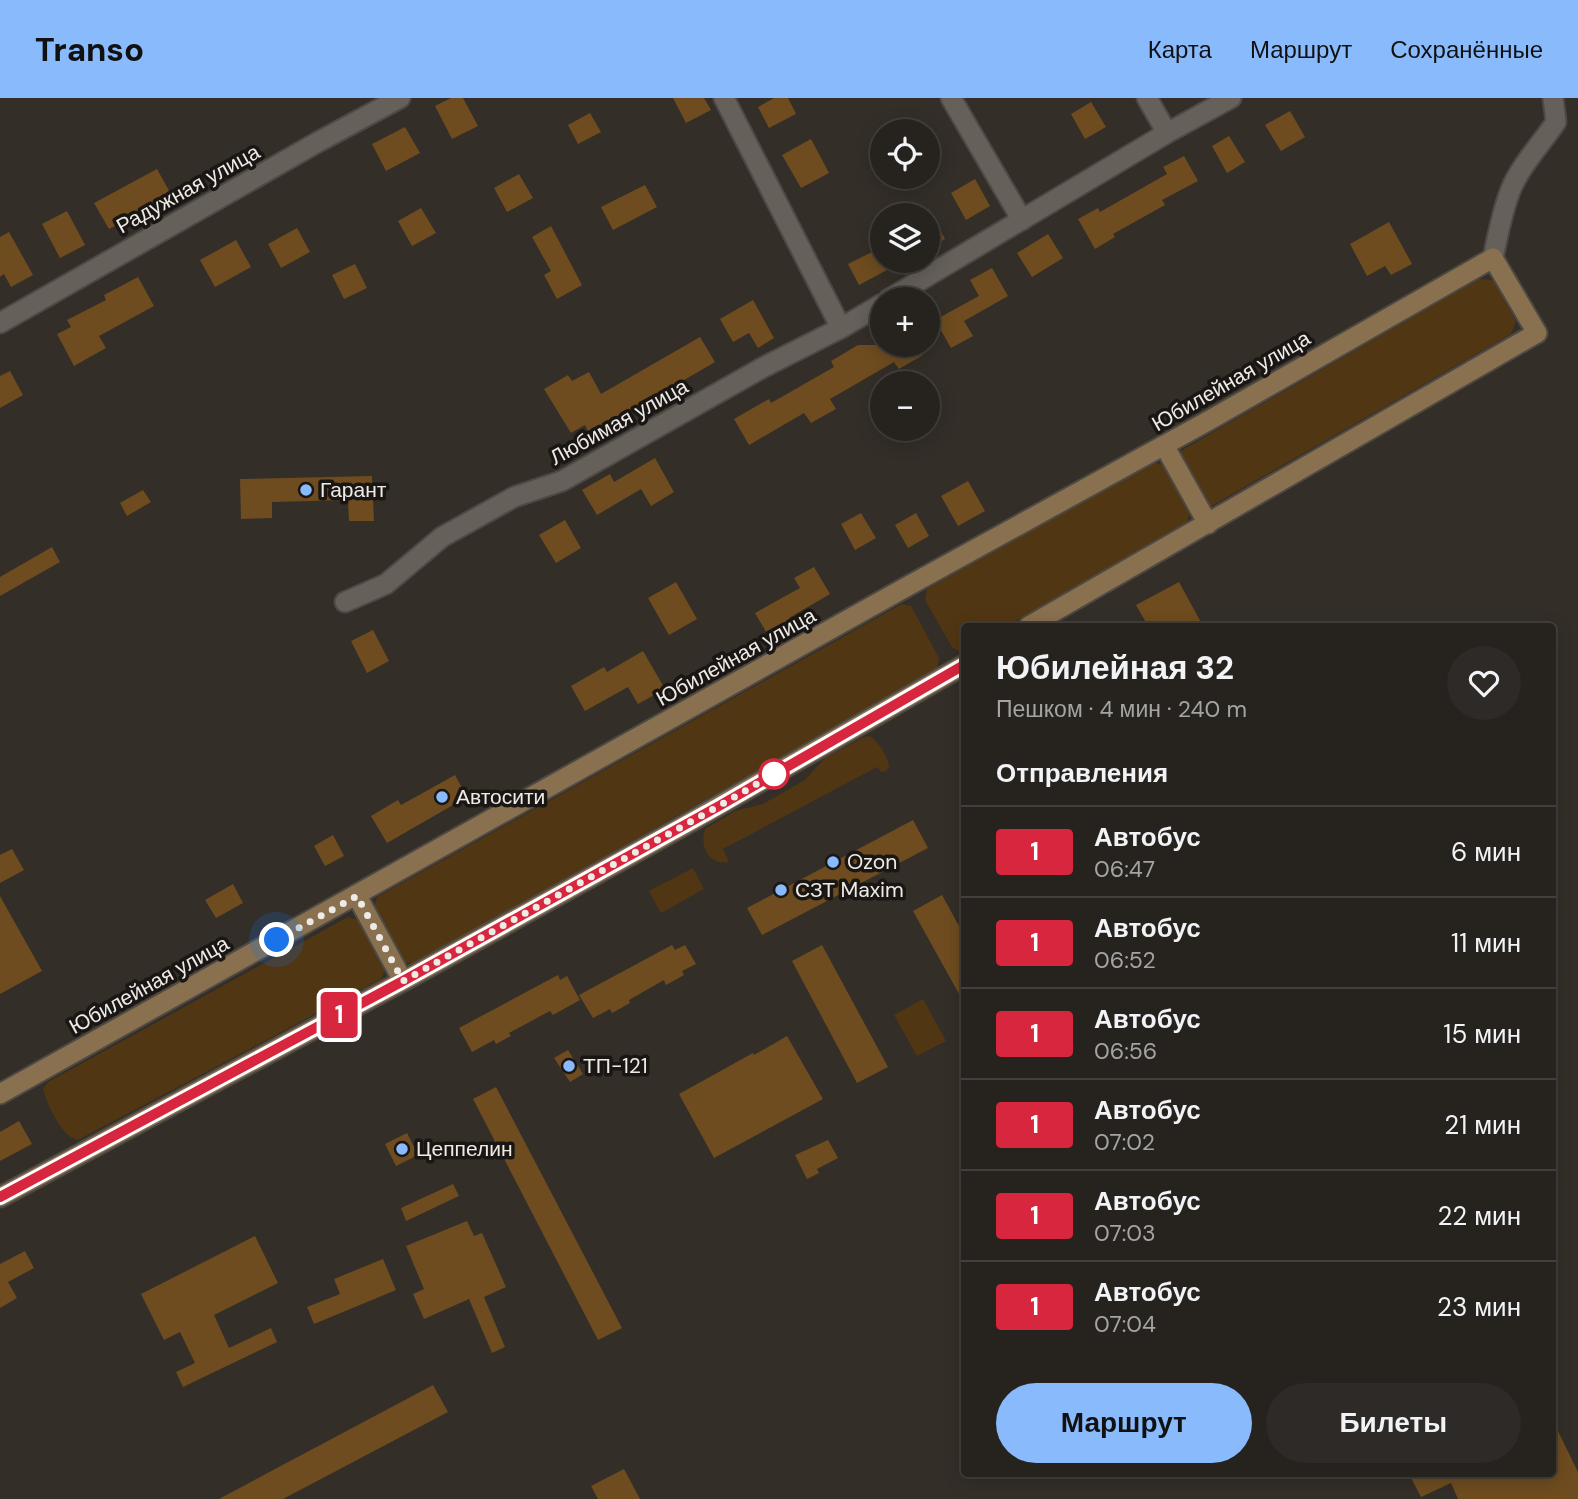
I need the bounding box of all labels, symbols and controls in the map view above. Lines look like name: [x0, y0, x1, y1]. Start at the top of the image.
text: Transo: [35, 28, 144, 71]
text: Карта: [1148, 34, 1212, 65]
text: Маршрут: [1250, 34, 1352, 65]
text: Сохранённые: [1390, 34, 1543, 65]
map controls: [870, 119, 940, 441]
button: locate: [870, 119, 940, 189]
street label: Радужная улица: [111, 138, 265, 240]
button: layers: [870, 203, 940, 273]
button: +: [870, 287, 940, 357]
street label: Юбилейная улица: [1147, 324, 1316, 438]
button: −: [870, 371, 940, 441]
street label: Любимая улица: [545, 372, 693, 472]
place label: Гарант: [320, 476, 387, 504]
marker: Гарант: [298, 482, 314, 498]
street label: Юбилейная улица: [651, 601, 821, 713]
text: Юбилейная 32: [996, 646, 1234, 689]
button: heart: [1447, 646, 1521, 720]
text: Пешком · 4 мин · 240 m: [996, 694, 1247, 724]
text: Отправления: [996, 756, 1168, 790]
unlabelled marker: [759, 759, 789, 789]
place label: Автосити: [456, 783, 545, 811]
marker: Автосити: [434, 789, 450, 805]
text: Автобус: [1094, 820, 1201, 854]
text: 6 мин: [1451, 835, 1521, 869]
text: 1: [1030, 836, 1039, 867]
place label: Ozon: [847, 848, 897, 876]
marker: Ozon: [825, 854, 841, 870]
text: 06:47: [1094, 854, 1155, 884]
place label: СЗТ Maxim: [795, 876, 904, 904]
marker: СЗТ Maxim: [773, 882, 789, 898]
text: Автобус: [1094, 911, 1201, 945]
your location: [259, 922, 294, 957]
text: 11 мин: [1451, 926, 1521, 960]
text: 1: [1030, 927, 1039, 958]
street label: Юбилейная улица: [64, 929, 234, 1041]
text: 06:52: [1094, 945, 1156, 975]
line badge: 1: [316, 992, 362, 1038]
text: 1: [335, 999, 343, 1030]
text: Автобус: [1094, 1002, 1201, 1036]
text: 15 мин: [1443, 1017, 1521, 1051]
text: 1: [1030, 1018, 1039, 1049]
text: 06:56: [1094, 1036, 1157, 1066]
place label: ТП-121: [583, 1052, 647, 1080]
marker: ТП-121: [561, 1058, 577, 1074]
text: Автобус: [1094, 1093, 1201, 1127]
text: 21 мин: [1444, 1108, 1521, 1142]
text: 1: [1030, 1109, 1039, 1140]
text: 07:02: [1094, 1127, 1155, 1157]
place label: Цеппелин: [416, 1135, 513, 1163]
marker: Цеппелин: [394, 1141, 410, 1157]
text: Автобус: [1094, 1184, 1201, 1218]
text: 22 мин: [1437, 1199, 1521, 1233]
text: 1: [1030, 1200, 1039, 1231]
text: 07:03: [1094, 1218, 1156, 1248]
text: Автобус: [1094, 1275, 1201, 1309]
text: 23 мин: [1437, 1290, 1521, 1324]
text: 1: [1030, 1291, 1039, 1322]
text: 07:04: [1094, 1309, 1156, 1339]
button: Маршрут: [996, 1383, 1252, 1463]
button: Билеты: [1266, 1383, 1521, 1463]

